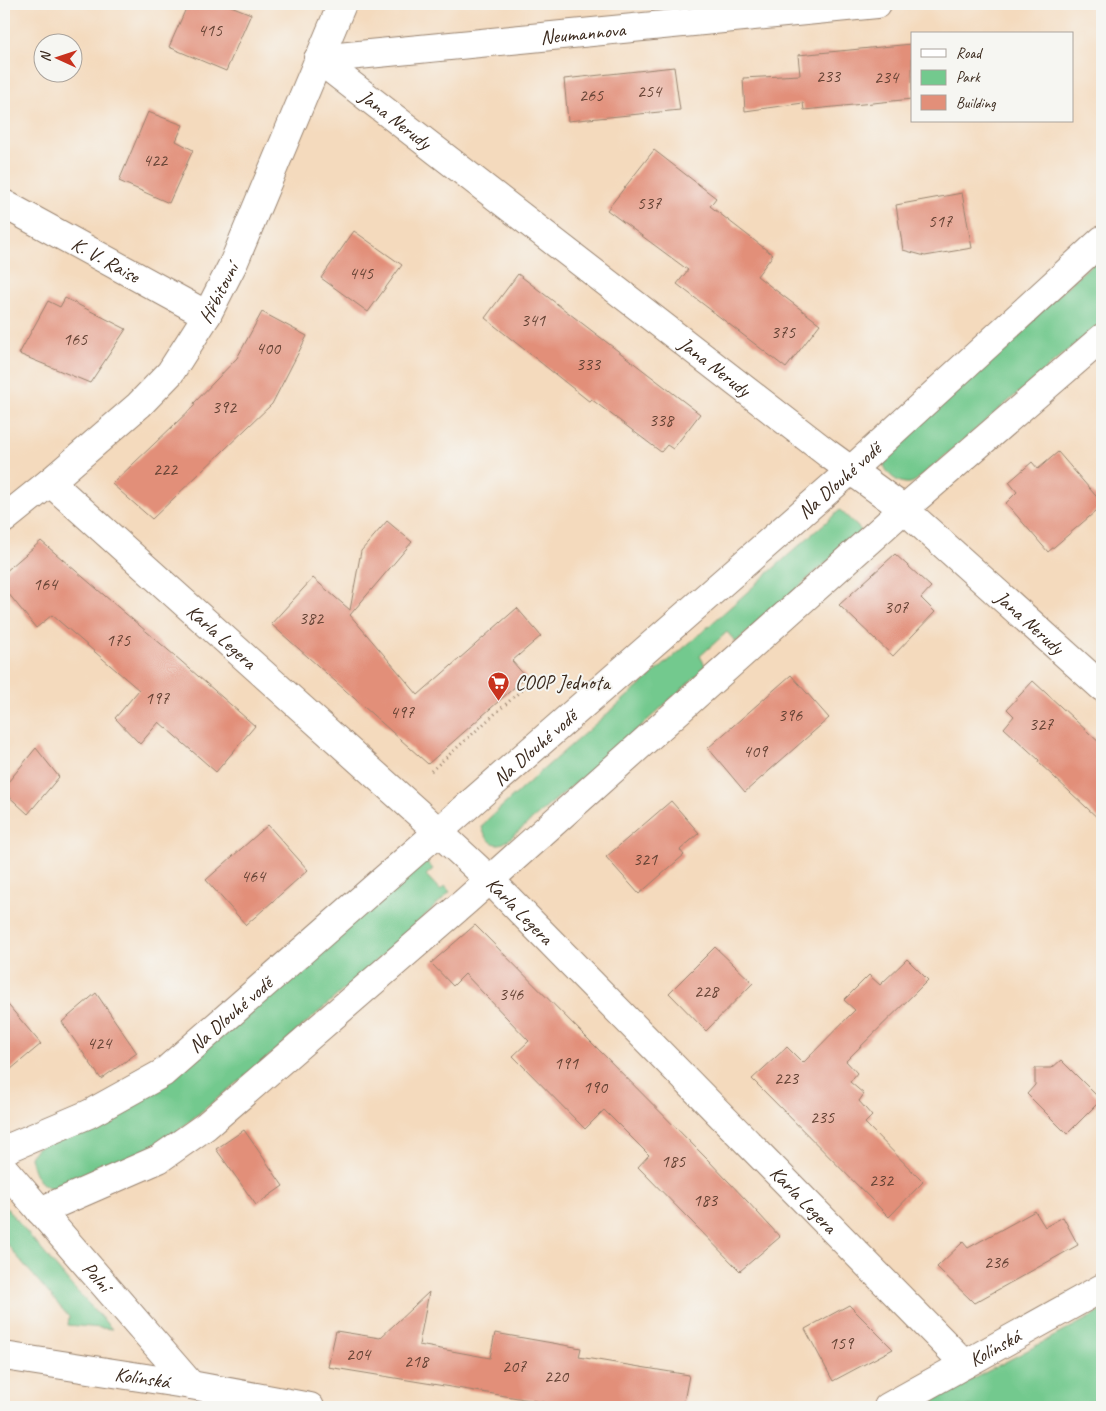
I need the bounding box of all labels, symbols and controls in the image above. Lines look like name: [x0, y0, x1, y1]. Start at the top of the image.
street label: Neumannova: [539, 16, 628, 50]
house number: 415: [198, 19, 223, 41]
north arrow: [32, 32, 82, 82]
legend: [911, 32, 1074, 122]
text: Road: [956, 44, 983, 63]
text: N: [37, 50, 54, 62]
house number: 233: [816, 65, 842, 87]
house number: 234: [874, 66, 900, 88]
text: Park: [956, 68, 981, 87]
house number: 254: [637, 80, 663, 102]
street label: Jana Nerudy: [354, 83, 438, 156]
house number: 265: [579, 84, 604, 106]
text: Building: [956, 94, 996, 113]
house number: 422: [143, 149, 169, 171]
house number: 537: [637, 192, 662, 214]
house number: 517: [928, 210, 953, 232]
street label: K. V. Raise: [67, 231, 145, 289]
street label: Hřbitovní: [193, 255, 246, 328]
house number: 445: [349, 262, 374, 284]
house number: 341: [521, 309, 546, 331]
house number: 375: [771, 321, 796, 343]
house number: 165: [63, 328, 88, 350]
street label: Jana Nerudy: [673, 330, 757, 403]
house number: 400: [256, 337, 282, 359]
house number: 333: [576, 353, 602, 375]
house number: 392: [212, 396, 238, 418]
house number: 338: [649, 409, 675, 431]
street label: Na Dlouhé vodě: [792, 434, 889, 524]
house number: 222: [153, 458, 179, 480]
house number: 164: [33, 573, 59, 595]
street label: Jana Nerudy: [990, 584, 1071, 661]
house number: 307: [884, 596, 909, 618]
street label: Karla Legera: [182, 599, 263, 676]
house number: 382: [299, 607, 325, 629]
house number: 175: [106, 629, 131, 651]
supermarket icon: COOP Jednota: [487, 670, 511, 701]
place label: COOP Jednota: [515, 670, 612, 695]
house number: 197: [145, 687, 170, 709]
house number: 497: [390, 701, 415, 723]
street label: Na Dlouhé vodě: [487, 702, 584, 791]
house number: 396: [778, 704, 803, 726]
house number: 327: [1029, 713, 1054, 735]
house number: 409: [743, 740, 769, 762]
house number: 321: [633, 848, 658, 870]
house number: 464: [241, 865, 267, 887]
street label: Karla Legera: [481, 871, 560, 951]
street label: Na Dlouhé vodě: [183, 968, 280, 1058]
house number: 228: [694, 980, 720, 1002]
house number: 346: [499, 983, 524, 1005]
house number: 424: [87, 1032, 113, 1054]
house number: 191: [554, 1052, 579, 1074]
house number: 223: [774, 1067, 800, 1089]
house number: 190: [583, 1076, 609, 1098]
house number: 235: [810, 1106, 835, 1128]
house number: 185: [661, 1150, 686, 1172]
street label: Karla Legera: [765, 1160, 844, 1240]
house number: 232: [869, 1169, 895, 1191]
house number: 183: [693, 1189, 719, 1211]
house number: 236: [984, 1251, 1009, 1273]
street label: Polní: [77, 1256, 120, 1300]
street label: Kolínská: [964, 1322, 1027, 1372]
house number: 159: [829, 1332, 855, 1354]
house number: 204: [346, 1343, 372, 1365]
house number: 218: [404, 1350, 430, 1372]
house number: 207: [502, 1355, 527, 1377]
street label: Kolínská: [113, 1361, 174, 1394]
house number: 220: [544, 1365, 570, 1387]

